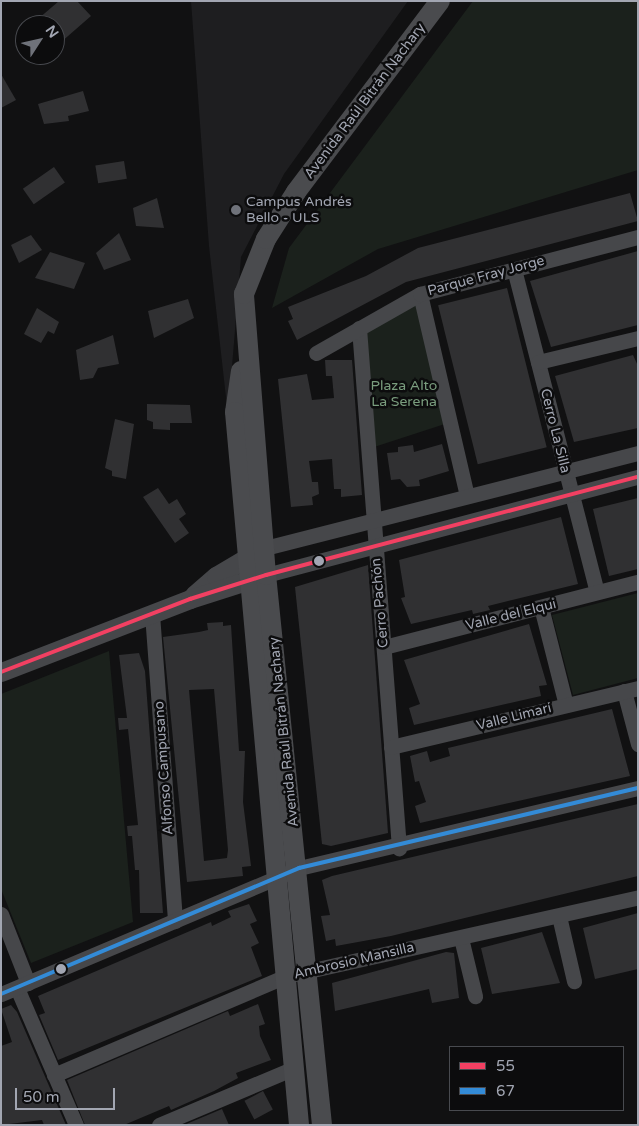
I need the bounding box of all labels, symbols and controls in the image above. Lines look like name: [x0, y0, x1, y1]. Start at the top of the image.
north arrow: [15, 15, 65, 65]
street label: Avenida Raúl Bitrán Nachary: [301, 20, 429, 182]
text: N: [42, 22, 62, 41]
place label: Campus Andrés Bello - ULS: [246, 194, 352, 226]
marker: Campus Andrés Bello - ULS: [230, 204, 242, 216]
street label: Parque Fray Jorge: [426, 252, 546, 300]
park label: Plaza Alto La Serena: [371, 378, 437, 411]
street label: Cerro La Silla: [536, 387, 574, 475]
unlabelled marker: [314, 556, 324, 566]
street label: Cerro Pachón: [368, 557, 392, 649]
street label: Valle del Elqui: [464, 596, 558, 634]
street label: Avenida Raúl Bitrán Nachary: [266, 636, 302, 828]
street label: Valle Limarí: [475, 700, 553, 734]
street label: Alfonso Campusano: [151, 701, 177, 835]
street label: Ambrosio Mansilla: [292, 939, 416, 983]
unlabelled marker: [56, 964, 66, 974]
legend: [449, 1046, 624, 1111]
text: 55: [496, 1057, 515, 1075]
scale bar: [18, 1078, 118, 1110]
text: 67: [496, 1082, 515, 1100]
text: 50 m: [23, 1088, 60, 1106]

